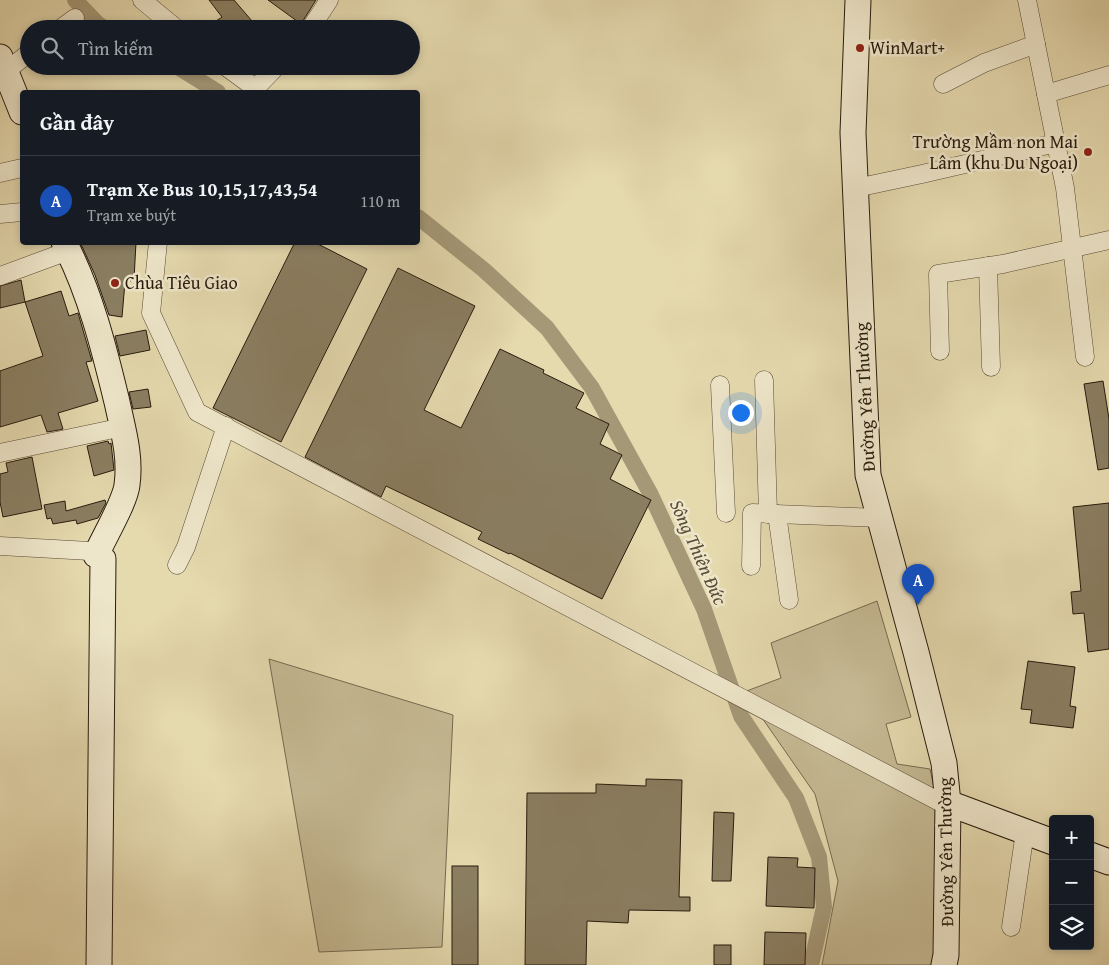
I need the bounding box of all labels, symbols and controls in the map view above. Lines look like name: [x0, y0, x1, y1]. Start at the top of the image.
search box: [20, 20, 420, 75]
icon: search: [38, 34, 66, 62]
text: Tìm kiếm: [78, 34, 153, 62]
place label: WinMart+: [870, 34, 945, 61]
marker: WinMart+: [854, 42, 866, 54]
text: Gần đây: [40, 107, 114, 138]
place label: Trường Mầm non Mai Lâm (khu Du Ngoại): [912, 128, 1078, 176]
marker: Trường Mầm non Mai Lâm (khu Du Ngoại): [1082, 146, 1094, 158]
text: Trạm Xe Bus 10,15,17,43,54: [87, 175, 318, 203]
text: A: [51, 189, 61, 213]
text: 110 m: [360, 189, 400, 213]
text: Trạm xe buýt: [87, 203, 176, 227]
place label: Chùa Tiêu Giao: [125, 269, 238, 296]
marker: Chùa Tiêu Giao: [109, 277, 121, 289]
street label: Đường Yên Thường: [847, 322, 882, 472]
your location: [728, 400, 754, 426]
water label: Sông Thiên Đức: [663, 495, 735, 610]
pin: A: [902, 564, 934, 605]
street label: Đường Yên Thường: [931, 777, 960, 927]
map controls: [1049, 815, 1094, 950]
button: +: [1049, 815, 1094, 860]
button: −: [1049, 860, 1094, 905]
button: layers: [1049, 905, 1094, 950]

